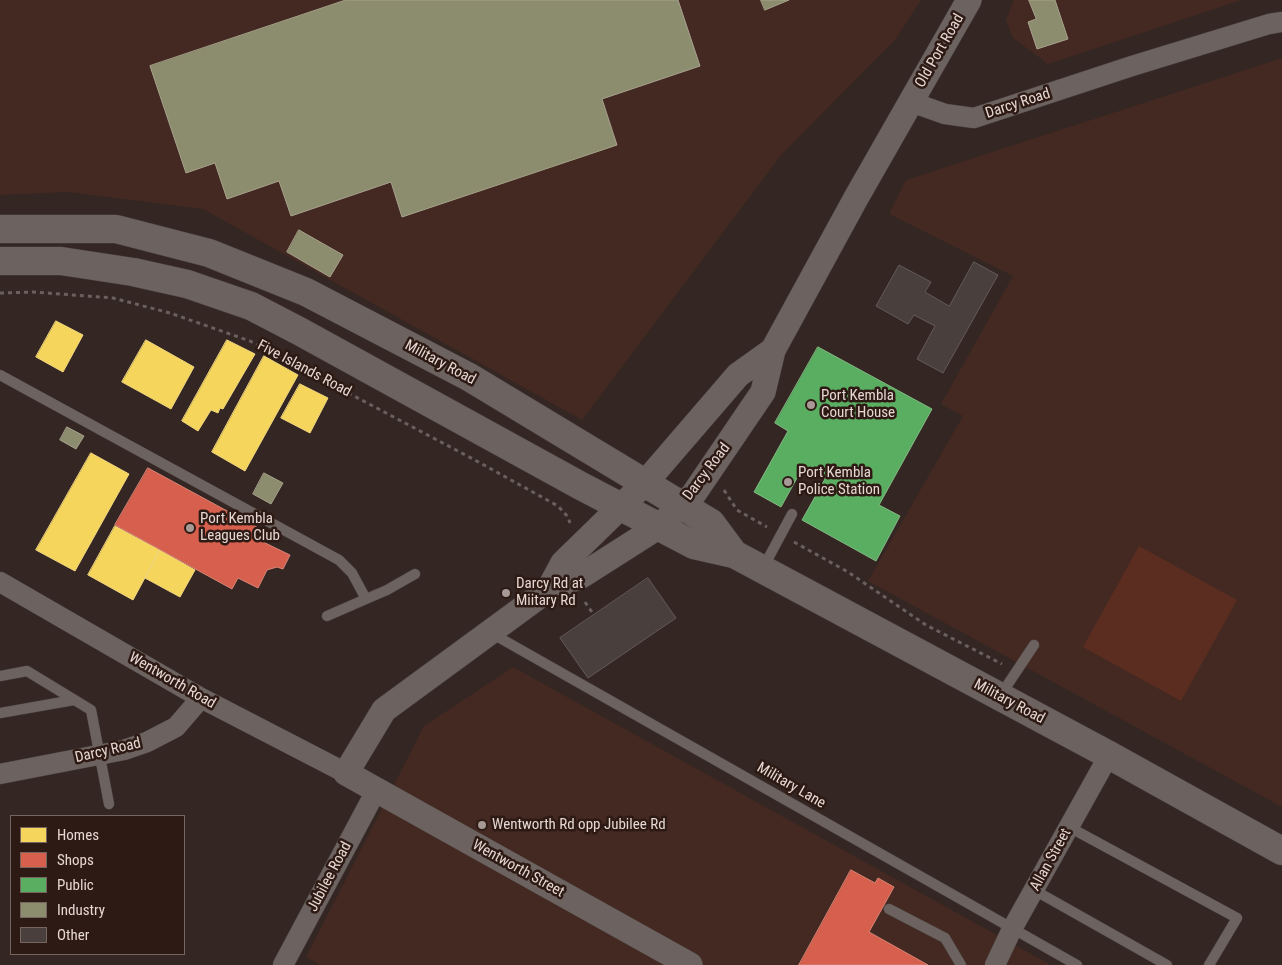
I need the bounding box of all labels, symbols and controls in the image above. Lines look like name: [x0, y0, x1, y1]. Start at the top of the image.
street label: Old Port Road: [912, 11, 968, 91]
street label: Darcy Road: [983, 85, 1053, 123]
street label: Five Islands Road: [254, 337, 354, 401]
street label: Military Road: [401, 337, 479, 389]
place label: Port Kembla Court House: [821, 387, 895, 422]
marker: Port Kembla Court House: [805, 399, 817, 411]
street label: Darcy Road: [680, 440, 734, 504]
place label: Port Kembla Police Station: [798, 464, 880, 499]
marker: Port Kembla Police Station: [782, 476, 794, 488]
place label: Port Kembla Leagues Club: [200, 510, 280, 545]
marker: Port Kembla Leagues Club: [184, 522, 196, 534]
place label: Darcy Rd at Miitary Rd: [516, 575, 583, 610]
marker: Darcy Rd at Miitary Rd: [500, 587, 512, 599]
street label: Wentworth Road: [125, 649, 219, 713]
street label: Military Road: [970, 676, 1048, 728]
street label: Darcy Road: [73, 735, 143, 767]
street label: Military Lane: [753, 759, 829, 813]
legend: [10, 815, 185, 955]
place label: Wentworth Rd opp Jubilee Rd: [492, 816, 666, 834]
marker: Wentworth Rd opp Jubilee Rd: [476, 819, 488, 831]
text: Homes: [57, 826, 99, 844]
street label: Allan Street: [1027, 826, 1075, 894]
street label: Wentworth Street: [469, 836, 567, 902]
street label: Jubilee Road: [304, 839, 356, 915]
text: Shops: [57, 851, 94, 869]
text: Public: [57, 876, 94, 894]
text: Industry: [57, 901, 105, 919]
text: Other: [57, 926, 89, 944]

